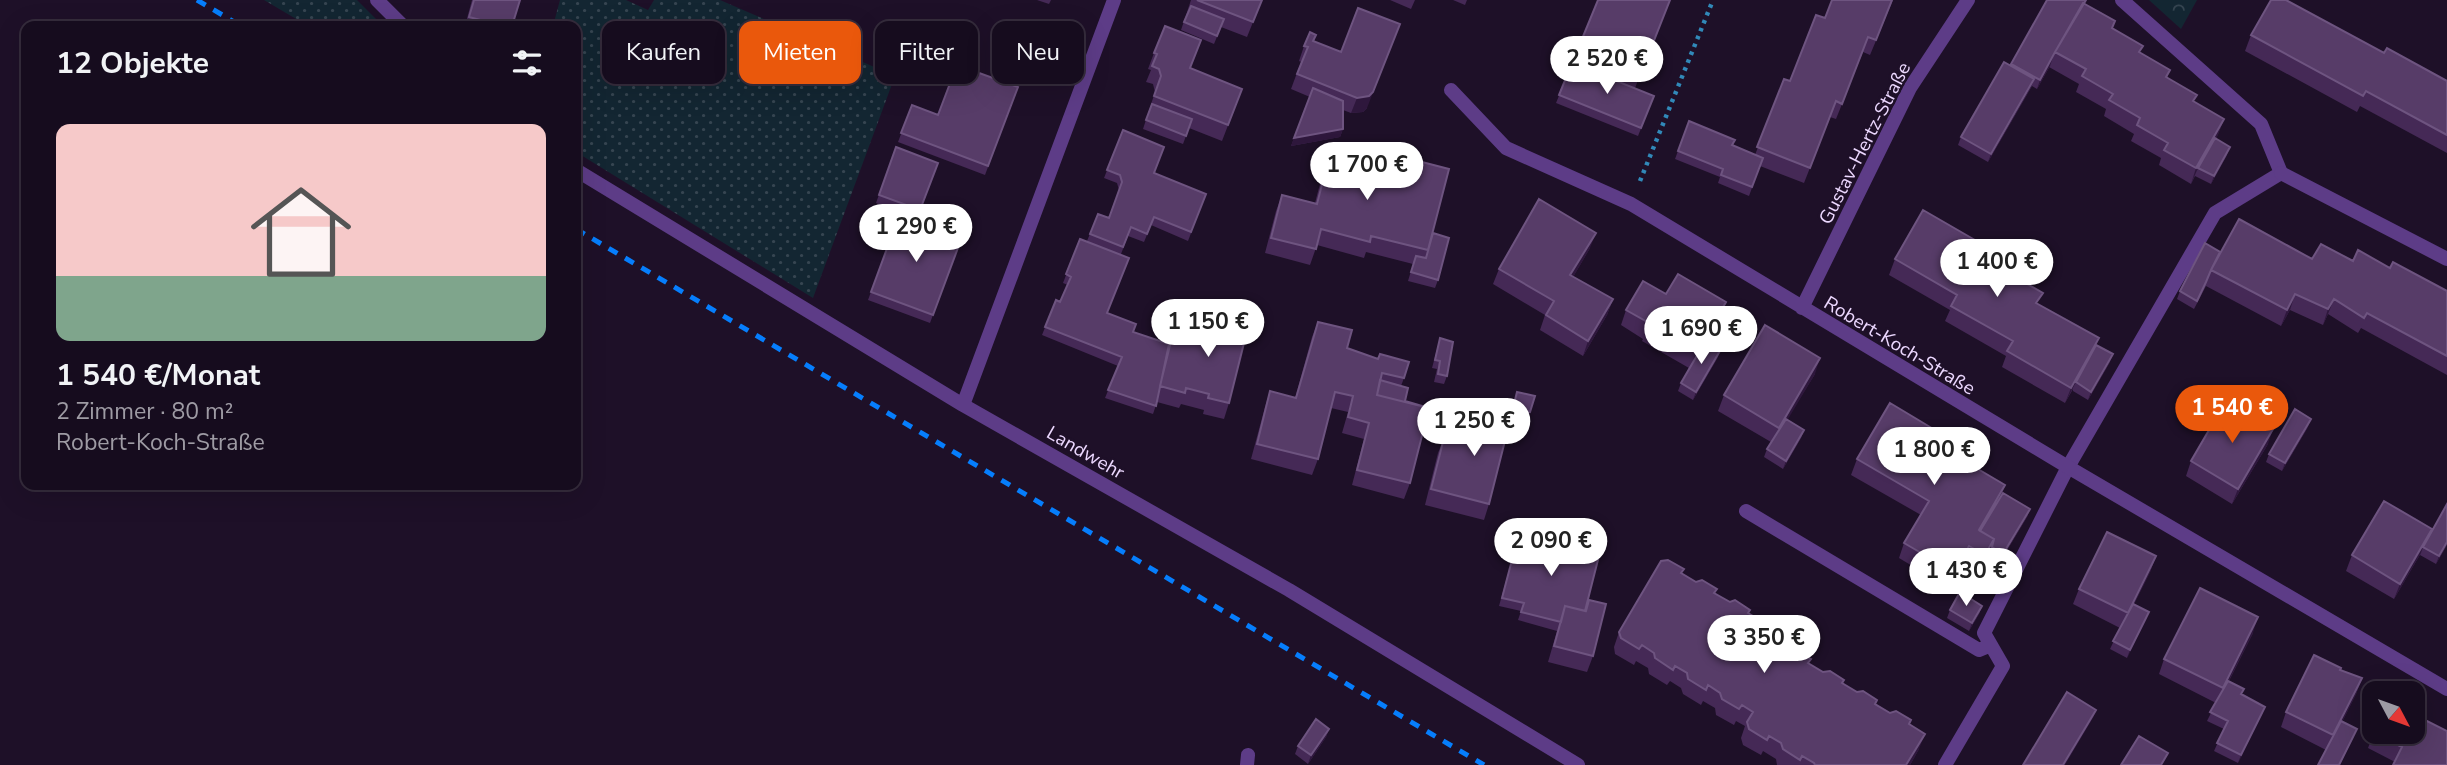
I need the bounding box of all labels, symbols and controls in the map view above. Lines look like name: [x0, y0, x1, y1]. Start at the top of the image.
chip: Kaufen: [602, 21, 725, 84]
chip: Mieten: [739, 21, 861, 84]
chip: Filter: [875, 21, 978, 84]
chip: Neu: [992, 21, 1084, 84]
pin: 2 520 €: [1542, 36, 1672, 96]
text: 12 Objekte: [56, 43, 209, 84]
text: 2 520 €: [1566, 43, 1648, 74]
icon: filters: [508, 44, 546, 82]
street label: Gustav-Hertz-Straße: [1813, 58, 1917, 229]
pin: 1 700 €: [1302, 142, 1432, 202]
text: 1 700 €: [1326, 149, 1408, 180]
icon: home: [238, 169, 364, 295]
pin: 1 290 €: [851, 204, 981, 264]
text: 1 290 €: [875, 211, 957, 242]
pin: 1 400 €: [1932, 240, 2062, 299]
text: 1 400 €: [1956, 246, 2038, 277]
street label: Robert-Koch-Straße: [1819, 290, 1980, 401]
pin: 1 150 €: [1143, 300, 1273, 359]
text: 1 150 €: [1167, 306, 1249, 337]
pin: 1 690 €: [1636, 306, 1766, 366]
text: 1 690 €: [1660, 313, 1742, 344]
text: 1 540 €/Monat: [56, 355, 260, 396]
pin: 1 540 €: [2167, 386, 2297, 445]
text: 1 540 €: [2191, 392, 2273, 423]
text: 2 Zimmer · 80 m²: [56, 396, 233, 427]
pin: 1 250 €: [1409, 398, 1539, 458]
text: 1 250 €: [1433, 405, 1515, 436]
street label: Landwehr: [1042, 420, 1129, 486]
text: Robert-Koch-Straße: [56, 427, 265, 458]
pin: 1 800 €: [1869, 428, 1999, 487]
text: 1 800 €: [1893, 434, 1975, 465]
pin: 2 090 €: [1486, 518, 1616, 578]
text: 2 090 €: [1510, 525, 1592, 556]
pin: 1 430 €: [1901, 548, 2031, 608]
text: 1 430 €: [1925, 555, 2007, 586]
pin: 3 350 €: [1699, 616, 1829, 675]
text: 3 350 €: [1723, 622, 1805, 653]
north arrow: [2362, 681, 2426, 744]
map controls: [2362, 681, 2425, 744]

